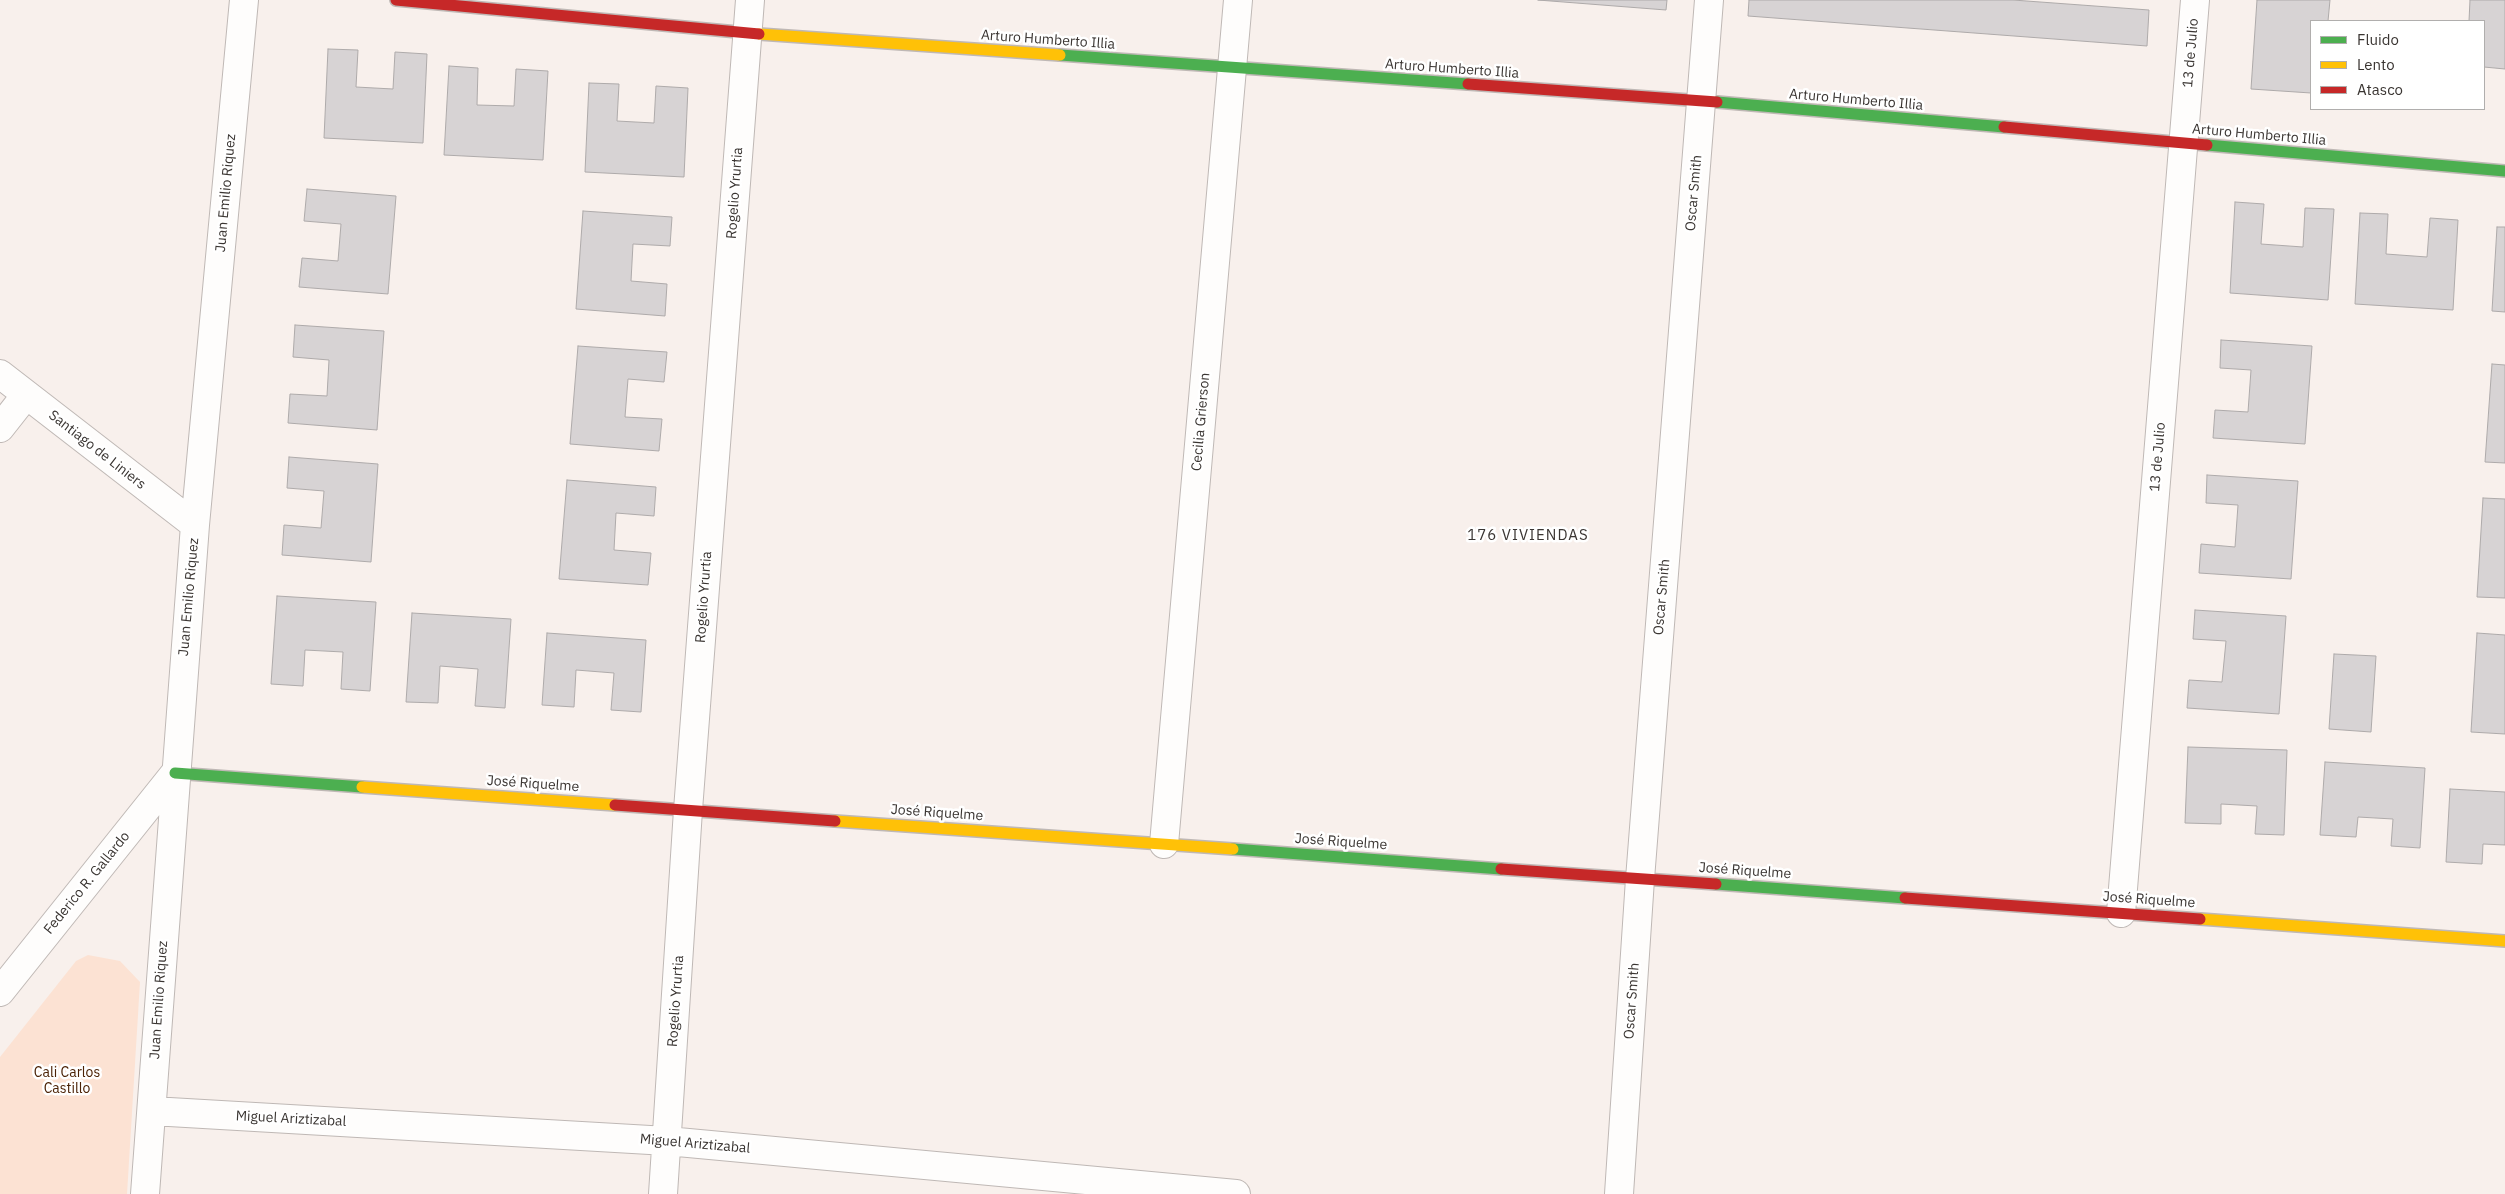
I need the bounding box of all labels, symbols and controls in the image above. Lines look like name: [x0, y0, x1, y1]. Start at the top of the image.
street label: 13 de Julio: [2180, 18, 2202, 88]
legend: [2310, 20, 2485, 110]
street label: Arturo Humberto Illia: [980, 27, 1116, 53]
text: Fluido: [2357, 30, 2399, 49]
text: Lento: [2357, 55, 2395, 74]
street label: Arturo Humberto Illia: [1384, 56, 1520, 82]
text: Atasco: [2357, 80, 2403, 99]
street label: Arturo Humberto Illia: [1788, 86, 1924, 114]
street label: Arturo Humberto Illia: [2191, 121, 2327, 149]
street label: Juan Emilio Riquez: [212, 133, 240, 253]
street label: Rogelio Yrurtia: [723, 147, 747, 239]
street label: Oscar Smith: [1682, 154, 1706, 232]
street label: Cecilia Grierson: [1188, 372, 1214, 472]
street label: Santiago de Liniers: [45, 407, 149, 493]
street label: 13 de Julio: [2147, 422, 2169, 492]
district label: 176 VIVIENDAS: [1466, 527, 1590, 545]
street label: Juan Emilio Riquez: [175, 537, 203, 657]
street label: Rogelio Yrurtia: [692, 551, 716, 643]
street label: Oscar Smith: [1650, 558, 1674, 636]
street label: José Riquelme: [486, 772, 580, 796]
street label: José Riquelme: [890, 801, 984, 825]
street label: Federico R. Gallardo: [41, 828, 133, 938]
street label: José Riquelme: [1294, 830, 1388, 854]
street label: José Riquelme: [1698, 859, 1792, 883]
street label: José Riquelme: [2102, 888, 2196, 912]
street label: Juan Emilio Riquez: [146, 940, 172, 1060]
street label: Rogelio Yrurtia: [664, 955, 688, 1047]
street label: Oscar Smith: [1621, 962, 1643, 1040]
park label: Cali Carlos Castillo: [34, 1065, 100, 1098]
street label: Miguel Ariztizabal: [235, 1108, 347, 1130]
street label: Miguel Ariztizabal: [639, 1131, 751, 1157]

